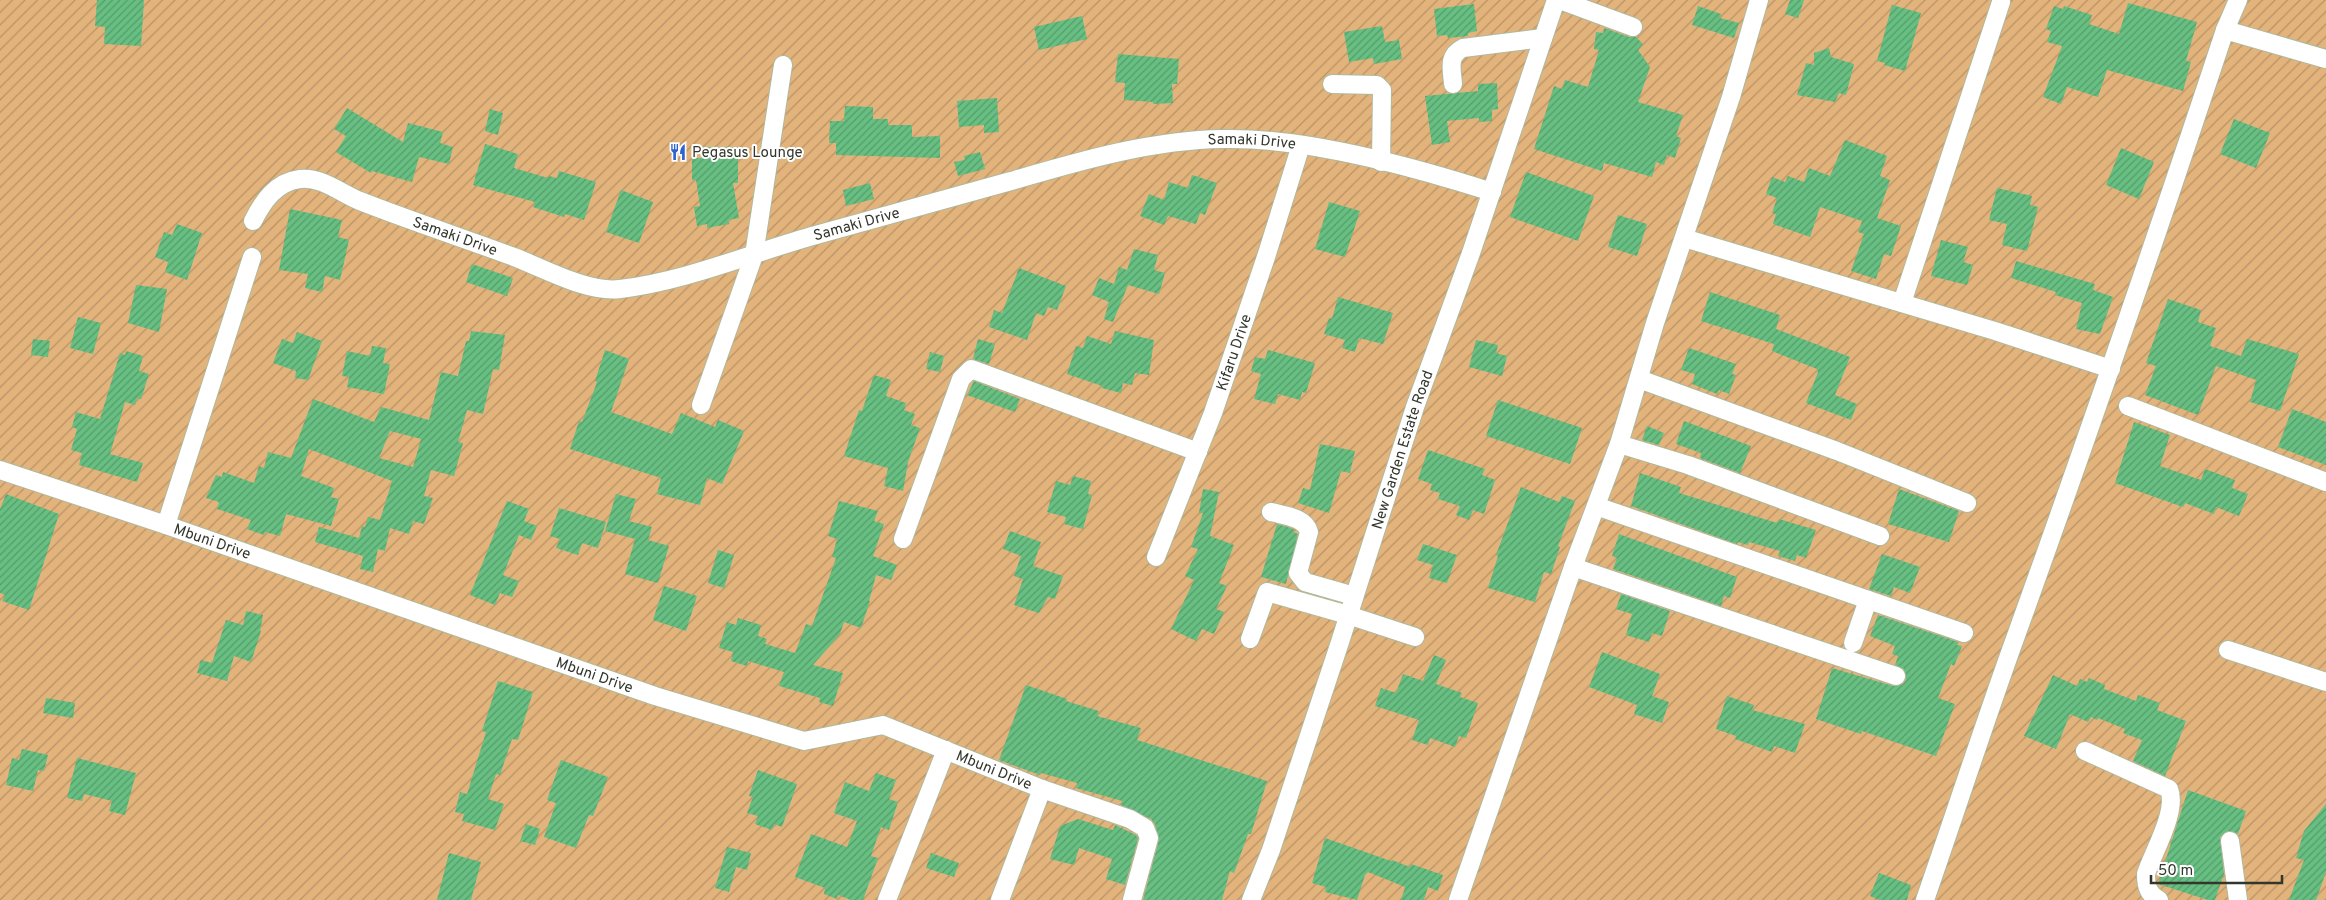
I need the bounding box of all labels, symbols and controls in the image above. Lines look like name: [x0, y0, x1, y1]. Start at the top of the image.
street label: Samaki Drive: [1207, 131, 1297, 155]
restaurant icon: Pegasus Lounge: [668, 142, 688, 162]
place label: Pegasus Lounge: [692, 144, 803, 163]
street label: Samaki Drive: [812, 204, 902, 246]
street label: Samaki Drive: [410, 213, 500, 261]
street label: Kifaru Drive: [1213, 312, 1257, 394]
street label: New Garden Estate Road: [1369, 368, 1438, 532]
street label: Mbuni Drive: [171, 520, 253, 565]
street label: Mbuni Drive: [553, 654, 635, 699]
street label: Mbuni Drive: [953, 747, 1034, 795]
scale bar: [2151, 852, 2282, 884]
text: 50 m: [2158, 862, 2193, 881]

